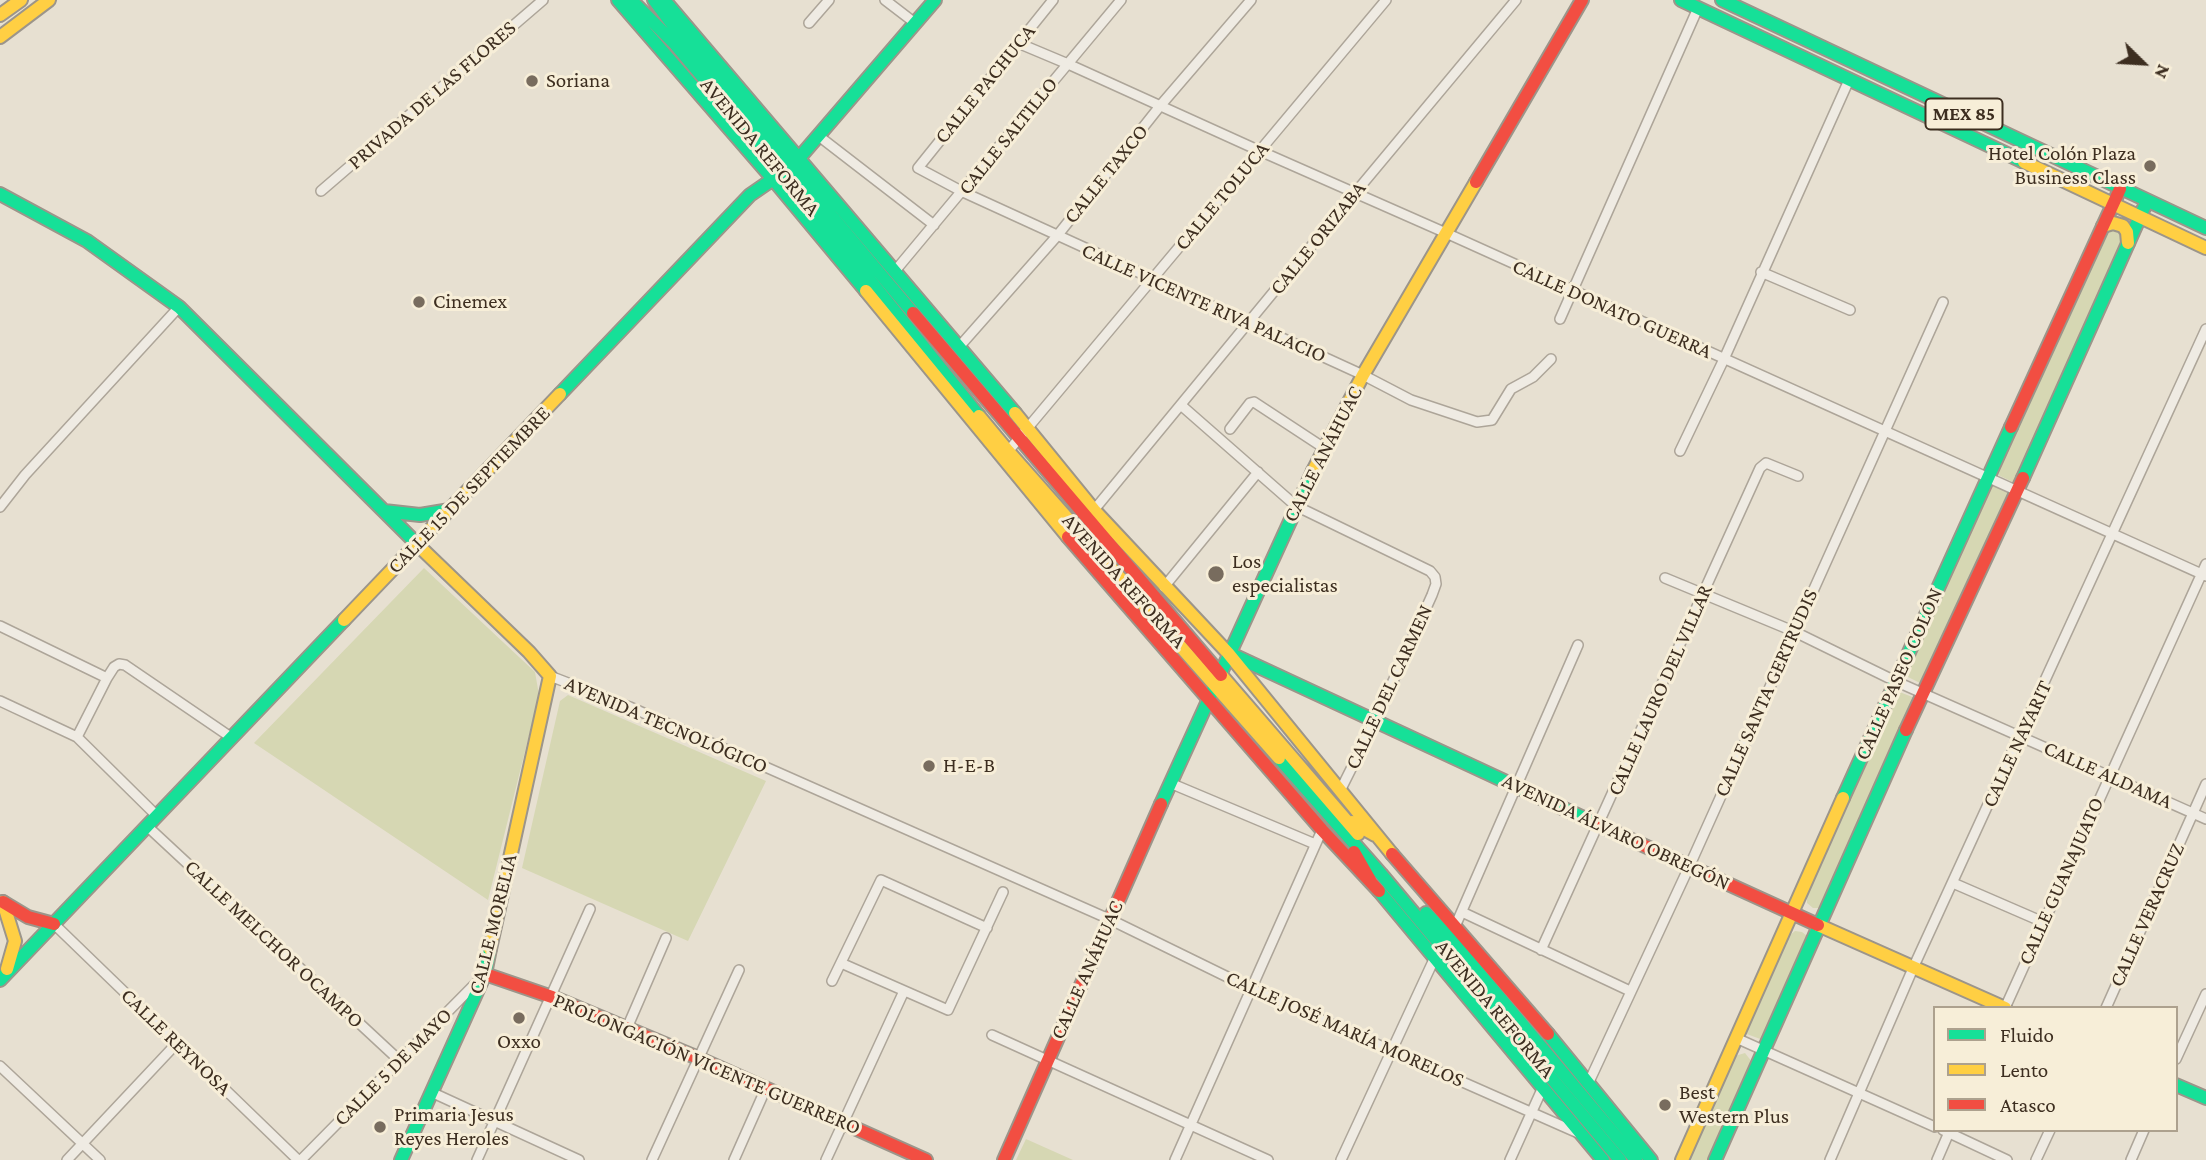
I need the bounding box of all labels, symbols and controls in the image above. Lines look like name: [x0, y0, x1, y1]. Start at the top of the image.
street label: PRIVADA DE LAS FLORES: [343, 15, 521, 175]
street label: CALLE PACHUCA: [929, 19, 1041, 149]
north arrow: [2108, 28, 2178, 98]
text: N: [2150, 62, 2175, 82]
place label: Soriana: [546, 68, 610, 94]
street label: CALLE SALTILLO: [953, 72, 1063, 200]
marker: Soriana: [524, 73, 540, 89]
street label: AVENIDA REFORMA: [695, 73, 825, 221]
road number: MEX 85: [1926, 98, 2002, 130]
street label: CALLE TAXCO: [1058, 119, 1154, 229]
street label: CALLE TOLUCA: [1169, 137, 1275, 255]
place label: Hotel Colón Plaza Business Class: [1988, 141, 2136, 191]
marker: Hotel Colón Plaza Business Class: [2142, 158, 2158, 174]
street label: CALLE ORIZABA: [1265, 176, 1371, 300]
street label: CALLE VICENTE RIVA PALACIO: [1078, 238, 1330, 368]
street label: CALLE DONATO GUERRA: [1508, 254, 1716, 364]
place label: Cinemex: [433, 289, 507, 315]
marker: Cinemex: [411, 294, 427, 310]
street label: CALLE ANÁHUAC: [1278, 382, 1368, 526]
street label: CALLE 15 DE SEPTIEMBRE: [382, 401, 556, 579]
street label: AVENIDA REFORMA: [1057, 508, 1191, 654]
place label: Los especialistas: [1232, 549, 1338, 599]
marker: Los especialistas: [1206, 564, 1226, 584]
street label: CALLE LAURO DEL VILLAR: [1602, 581, 1718, 799]
street label: CALLE PASEO COLÓN: [1850, 584, 1948, 764]
street label: CALLE SANTA GERTRUDIS: [1709, 585, 1823, 801]
street label: CALLE DEL CARMEN: [1340, 601, 1438, 773]
street label: AVENIDA TECNOLÓGICO: [561, 671, 771, 779]
street label: CALLE NAYARIT: [1977, 677, 2057, 811]
street label: CALLE ALDAMA: [2040, 735, 2176, 815]
place label: H-E-B: [943, 753, 995, 779]
marker: H-E-B: [921, 758, 937, 774]
street label: AVENIDA ÁLVARO OBREGÓN: [1498, 768, 1734, 896]
street label: CALLE GUANAJUATO: [2013, 793, 2109, 969]
street label: CALLE VERACRUZ: [2104, 839, 2190, 991]
street label: CALLE MORELIA: [463, 851, 523, 997]
street label: CALLE MELCHOR OCAMPO: [179, 854, 369, 1034]
street label: CALLE ANÁHUAC: [1045, 897, 1129, 1043]
street label: AVENIDA REFORMA: [1430, 935, 1560, 1083]
street label: CALLE JOSÉ MARÍA MORELOS: [1222, 965, 1468, 1093]
street label: CALLE REYNOSA: [115, 983, 237, 1101]
street label: PROLONGACIÓN VICENTE GUERRERO: [550, 988, 864, 1140]
street label: CALLE 5 DE MAYO: [329, 1003, 457, 1131]
legend: [1933, 1006, 2178, 1132]
marker: Oxxo: [511, 1010, 527, 1026]
text: Fluido: [2000, 1023, 2054, 1047]
place label: Oxxo: [497, 1029, 541, 1055]
text: Lento: [2000, 1058, 2048, 1082]
place label: Best Western Plus: [1679, 1080, 1789, 1130]
text: Atasco: [2000, 1093, 2056, 1117]
marker: Best Western Plus: [1657, 1097, 1673, 1113]
place label: Primaria Jesus Reyes Heroles: [394, 1102, 514, 1152]
marker: Primaria Jesus Reyes Heroles: [372, 1119, 388, 1135]

